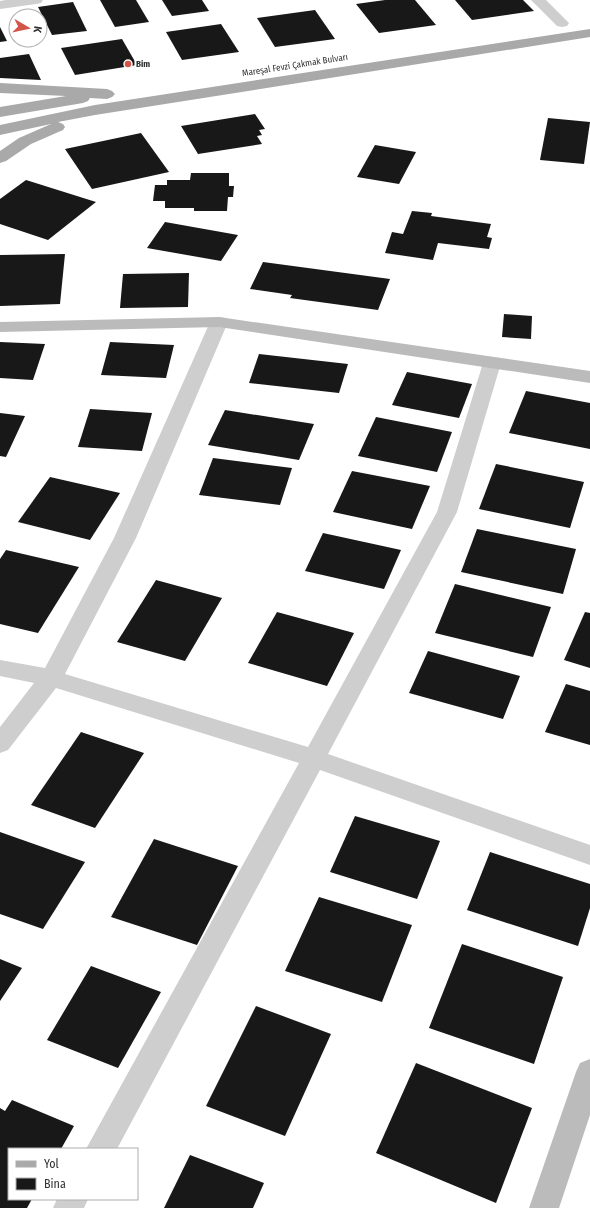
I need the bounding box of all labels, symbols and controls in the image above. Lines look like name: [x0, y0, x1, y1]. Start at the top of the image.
north arrow: [8, 8, 48, 48]
text: K: [30, 25, 44, 34]
street label: Mareşal Fevzi Çakmak Bulvarı: [241, 52, 349, 79]
marker: Bim: [123, 59, 133, 69]
place label: Bim: [136, 59, 150, 69]
legend: [8, 1148, 138, 1200]
text: Yol: [44, 1157, 59, 1171]
text: Bina: [44, 1177, 66, 1191]

